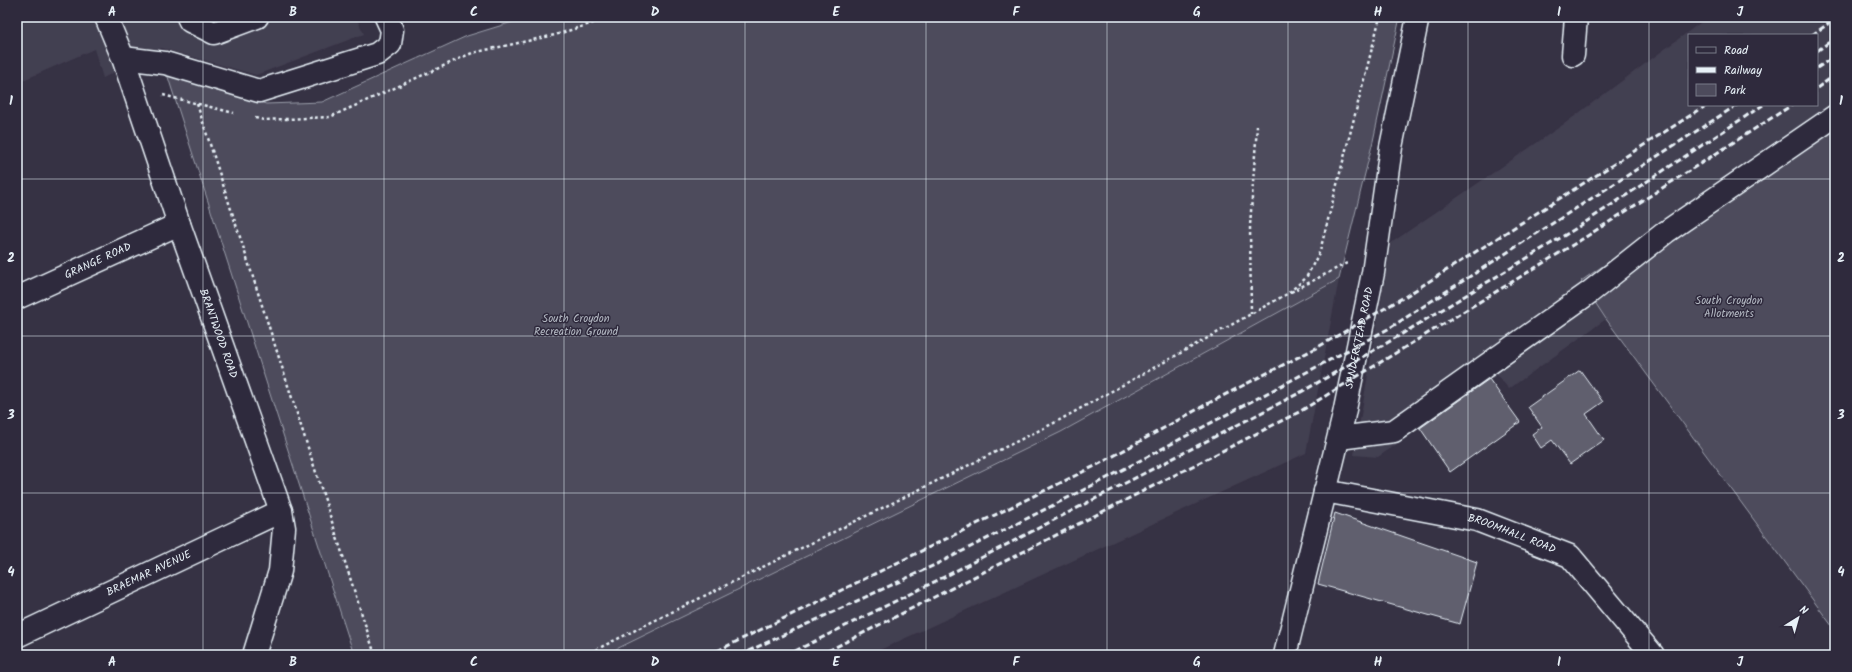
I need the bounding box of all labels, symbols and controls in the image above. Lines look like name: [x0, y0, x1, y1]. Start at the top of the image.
text: A: [108, 2, 116, 23]
text: B: [289, 2, 297, 23]
text: C: [470, 2, 478, 23]
text: D: [651, 2, 660, 23]
text: E: [832, 2, 840, 23]
text: F: [1012, 2, 1020, 23]
text: G: [1193, 2, 1201, 23]
text: H: [1374, 2, 1383, 23]
text: I: [1557, 2, 1561, 23]
text: J: [1737, 2, 1744, 23]
legend: [1688, 34, 1818, 106]
text: Road: [1724, 41, 1749, 60]
text: Railway: [1724, 61, 1762, 80]
text: Park: [1724, 81, 1746, 100]
text: 1: [9, 91, 13, 112]
text: 1: [1839, 91, 1843, 112]
street label: GRANGE ROAD: [62, 238, 134, 284]
text: 2: [7, 248, 15, 269]
text: 2: [1837, 248, 1845, 269]
street label: SANDERSTEAD ROAD: [1340, 285, 1379, 390]
street label: BRANTWOOD ROAD: [194, 286, 242, 381]
park label: South Croydon Allotments: [1695, 292, 1763, 323]
park label: South Croydon Recreation Ground: [534, 310, 619, 341]
text: 3: [6, 405, 15, 426]
text: 3: [1836, 405, 1845, 426]
street label: BROOMHALL ROAD: [1466, 509, 1558, 559]
street label: BRAEMAR AVENUE: [103, 545, 195, 601]
text: 4: [7, 562, 15, 583]
text: 4: [1837, 562, 1845, 583]
north arrow: [1778, 598, 1818, 638]
text: N: [1795, 602, 1812, 620]
text: A: [108, 652, 116, 672]
text: B: [289, 652, 297, 672]
text: C: [470, 652, 478, 672]
text: D: [651, 652, 660, 672]
text: E: [832, 652, 840, 672]
text: F: [1012, 652, 1020, 672]
text: G: [1193, 652, 1201, 672]
text: H: [1374, 652, 1383, 672]
text: I: [1557, 652, 1561, 672]
text: J: [1737, 652, 1744, 672]

